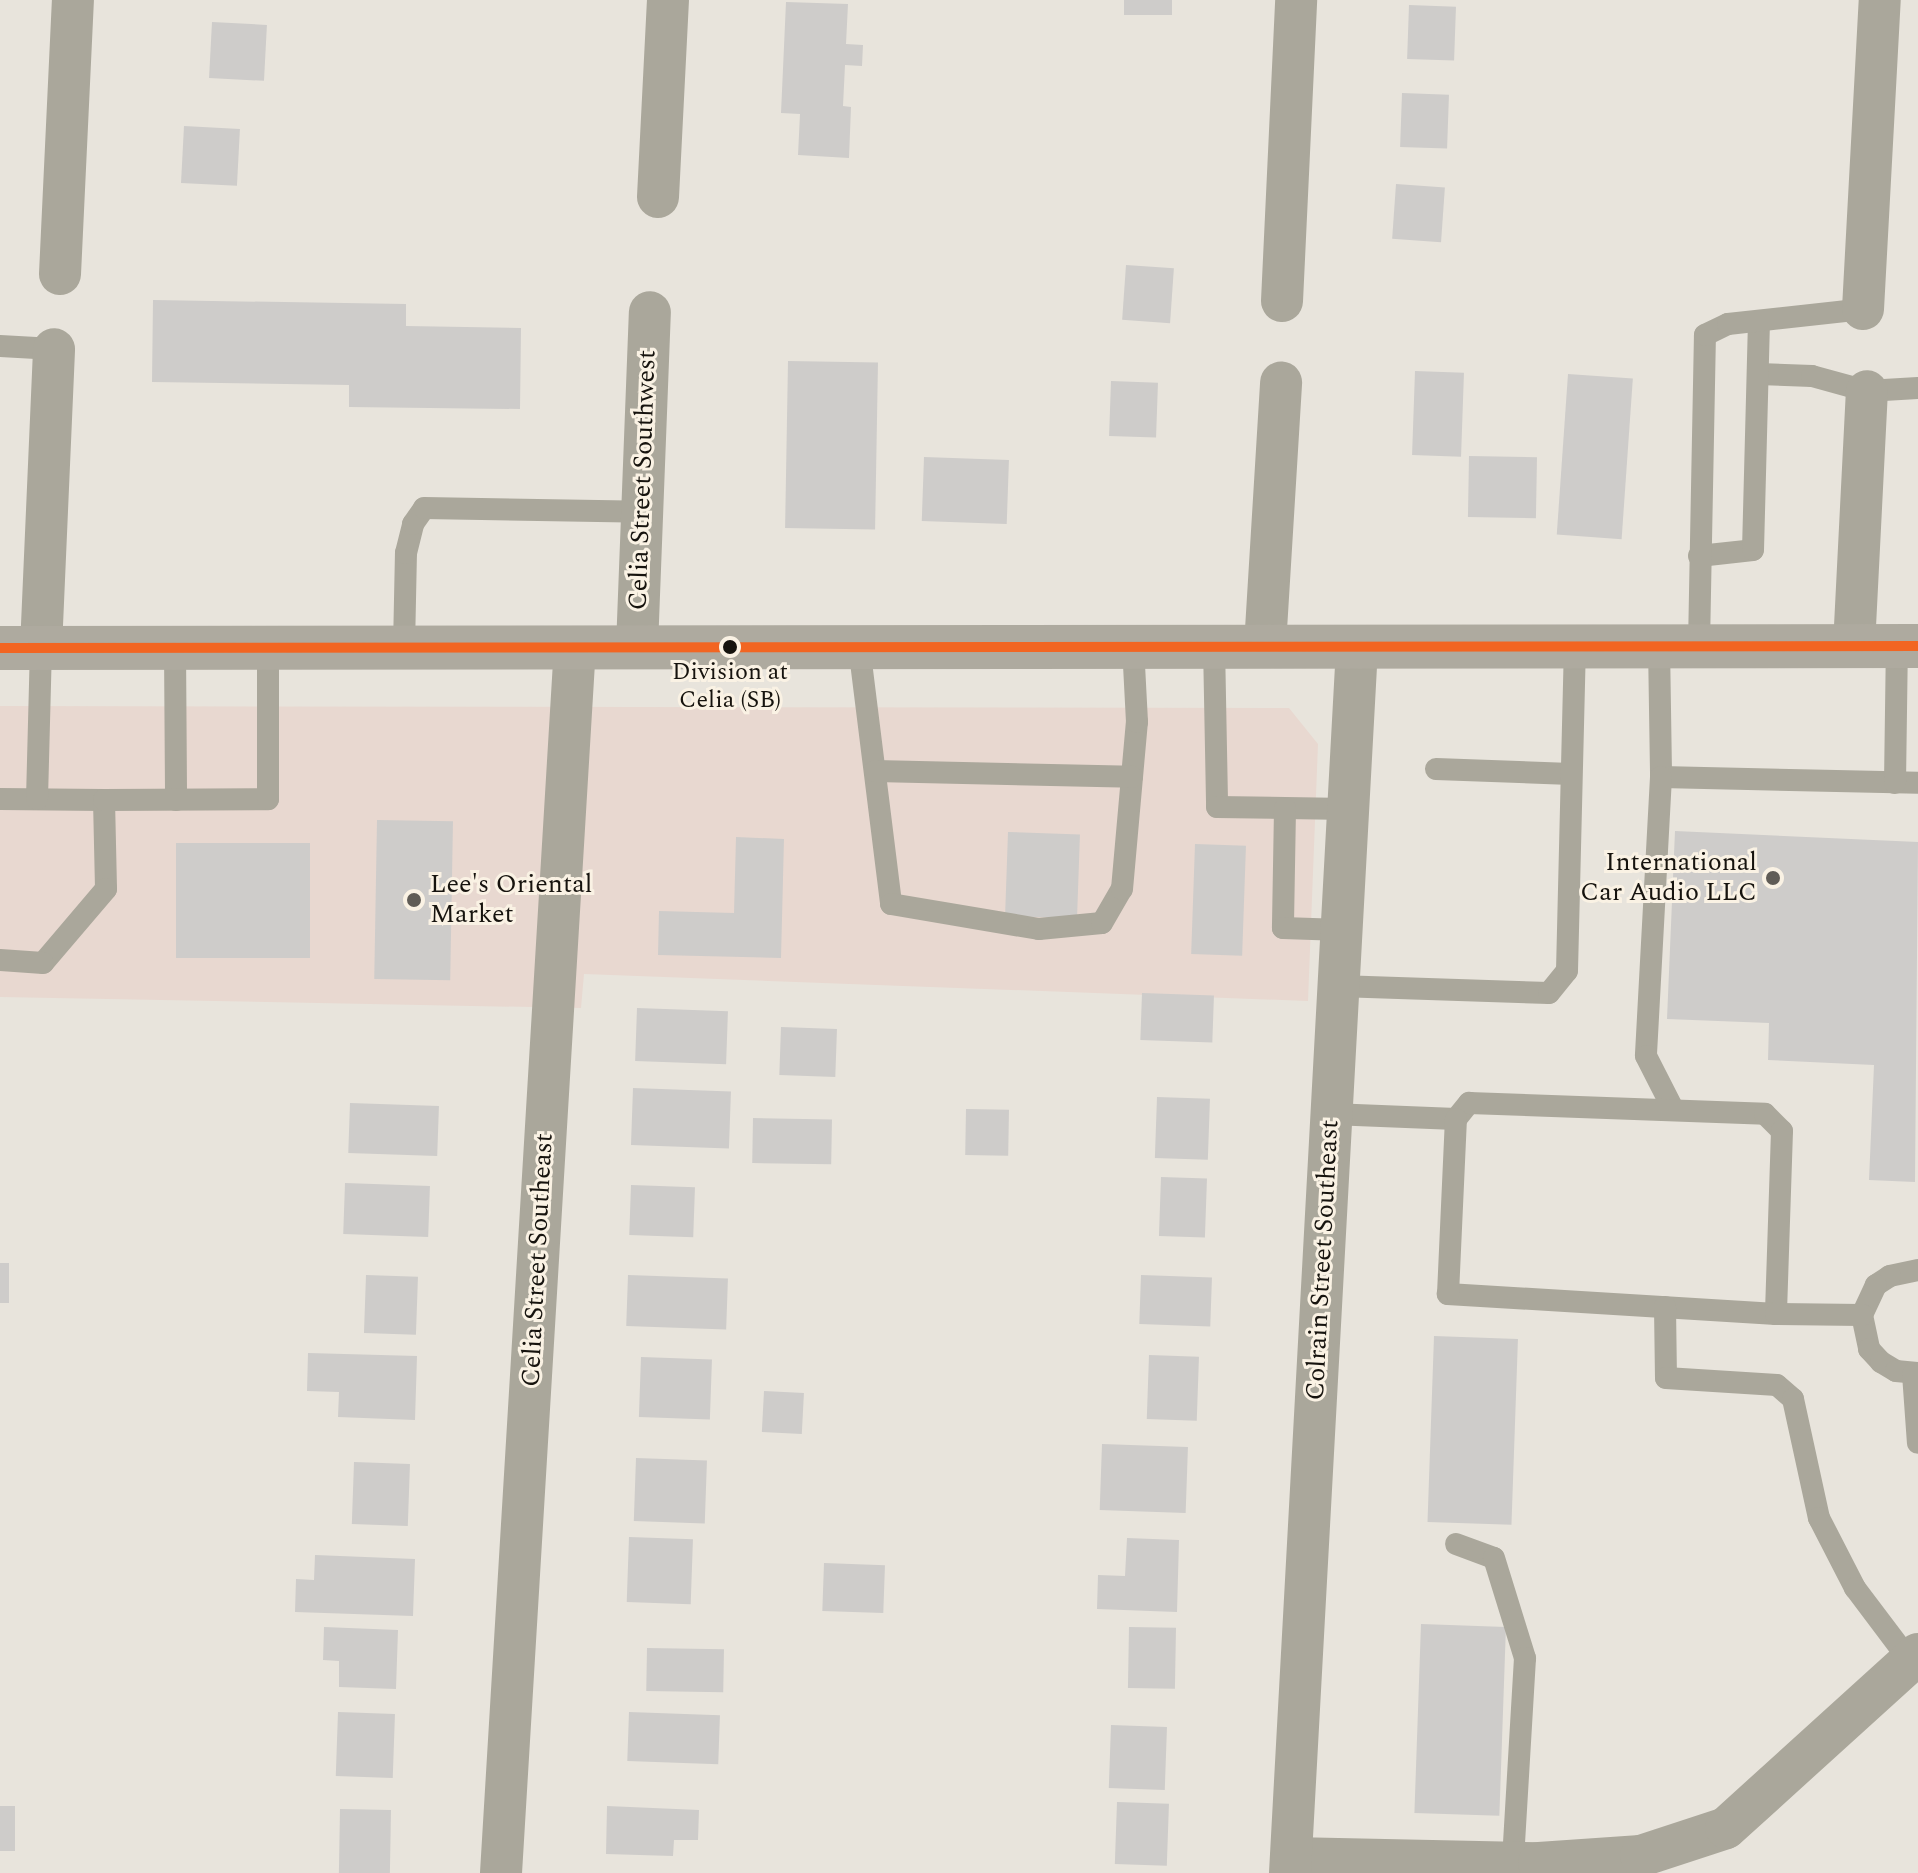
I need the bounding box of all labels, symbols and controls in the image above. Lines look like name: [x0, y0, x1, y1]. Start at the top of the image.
street label: Celia Street Southwest: [623, 349, 663, 611]
marker: Division at Celia (SB): [722, 639, 738, 655]
place label: Division at Celia (SB): [672, 659, 788, 715]
place label: International Car Audio LLC: [1580, 847, 1757, 908]
place label: Lee's Oriental Market: [430, 869, 592, 930]
marker: International Car Audio LLC: [1764, 869, 1782, 887]
marker: Lee's Oriental Market: [405, 891, 423, 909]
street label: Colrain Street Southeast: [1300, 1119, 1346, 1401]
street label: Celia Street Southeast: [516, 1132, 560, 1388]

